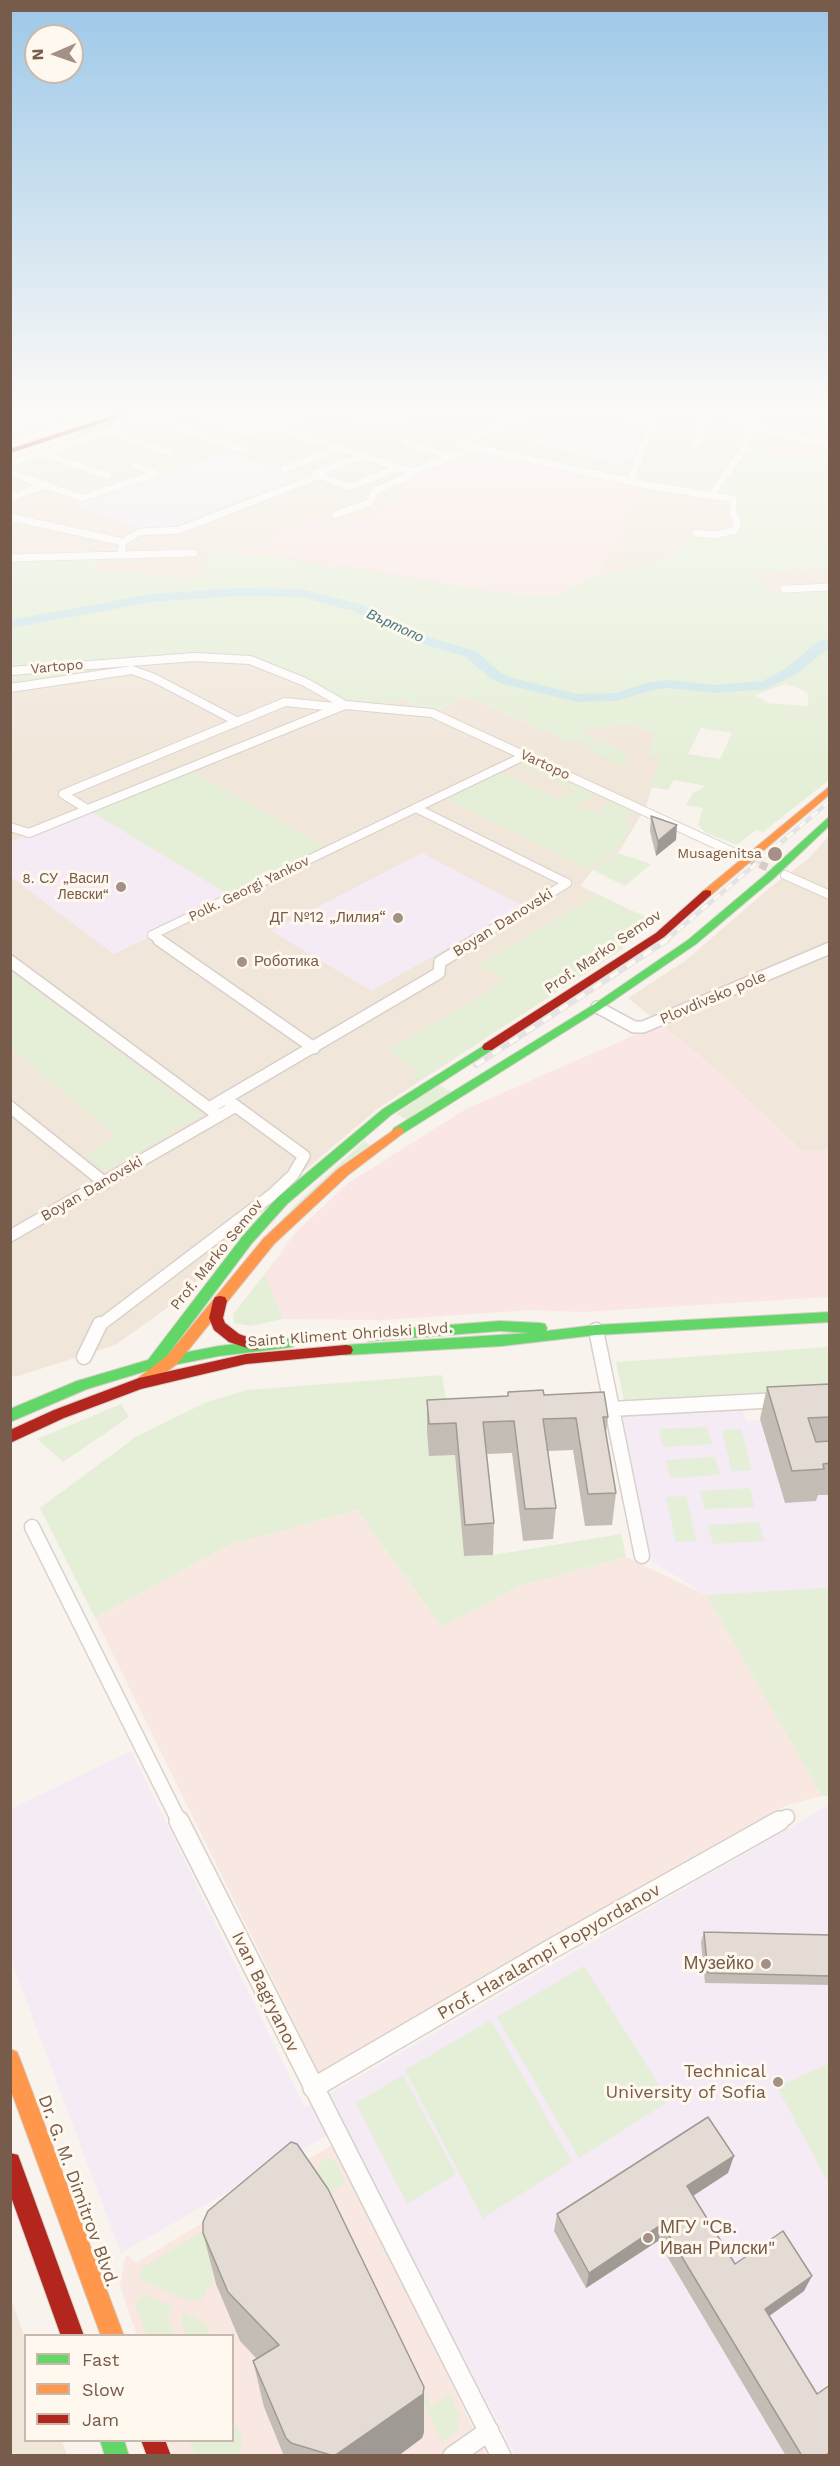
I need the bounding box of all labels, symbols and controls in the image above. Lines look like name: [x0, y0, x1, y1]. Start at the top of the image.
north arrow: [24, 24, 84, 84]
text: N: [28, 48, 47, 61]
water label: Въртопо: [364, 606, 426, 646]
street label: Vartopo: [30, 656, 84, 678]
street label: Vartopo: [517, 746, 573, 784]
marker: Musagenitsa: [766, 845, 784, 863]
place label: Musagenitsa: [677, 846, 762, 862]
street label: Polk. Georgi Yankov: [186, 852, 312, 926]
place label: 8. СУ „Васил Левски“: [22, 871, 109, 904]
marker: 8. СУ „Васил Левски“: [114, 880, 128, 894]
street label: Boyan Danovski: [450, 885, 556, 961]
street label: Prof. Marko Semov: [541, 906, 665, 998]
place label: ДГ №12 „Лилия“: [270, 909, 386, 927]
marker: ДГ №12 „Лилия“: [391, 911, 405, 925]
place label: Роботика: [254, 953, 319, 971]
marker: Роботика: [235, 955, 249, 969]
street label: Plovdivsko pole: [657, 968, 769, 1028]
street label: Boyan Danovski: [38, 1153, 146, 1225]
street label: Prof. Marko Semov: [167, 1196, 267, 1314]
street label: Saint Kliment Ohridski Blvd.: [247, 1319, 453, 1351]
street label: Prof. Haralampi Popyordanov: [434, 1879, 664, 2025]
street label: Ivan Bagryanov: [227, 1928, 303, 2056]
place label: Музейко: [684, 1953, 754, 1975]
marker: Музейко: [759, 1957, 773, 1971]
place label: Technical University of Sofia: [605, 2061, 766, 2104]
marker: Technical University of Sofia: [771, 2075, 785, 2089]
street label: Dr. G. M. Dimitrov Blvd.: [33, 2092, 123, 2290]
place label: МГУ "Св. Иван Рилски": [660, 2217, 775, 2260]
marker: МГУ "Св. Иван Рилски": [641, 2231, 655, 2245]
legend: [24, 2334, 234, 2442]
text: Fast: [82, 2349, 119, 2370]
text: Slow: [82, 2379, 125, 2400]
text: Jam: [82, 2409, 119, 2430]

